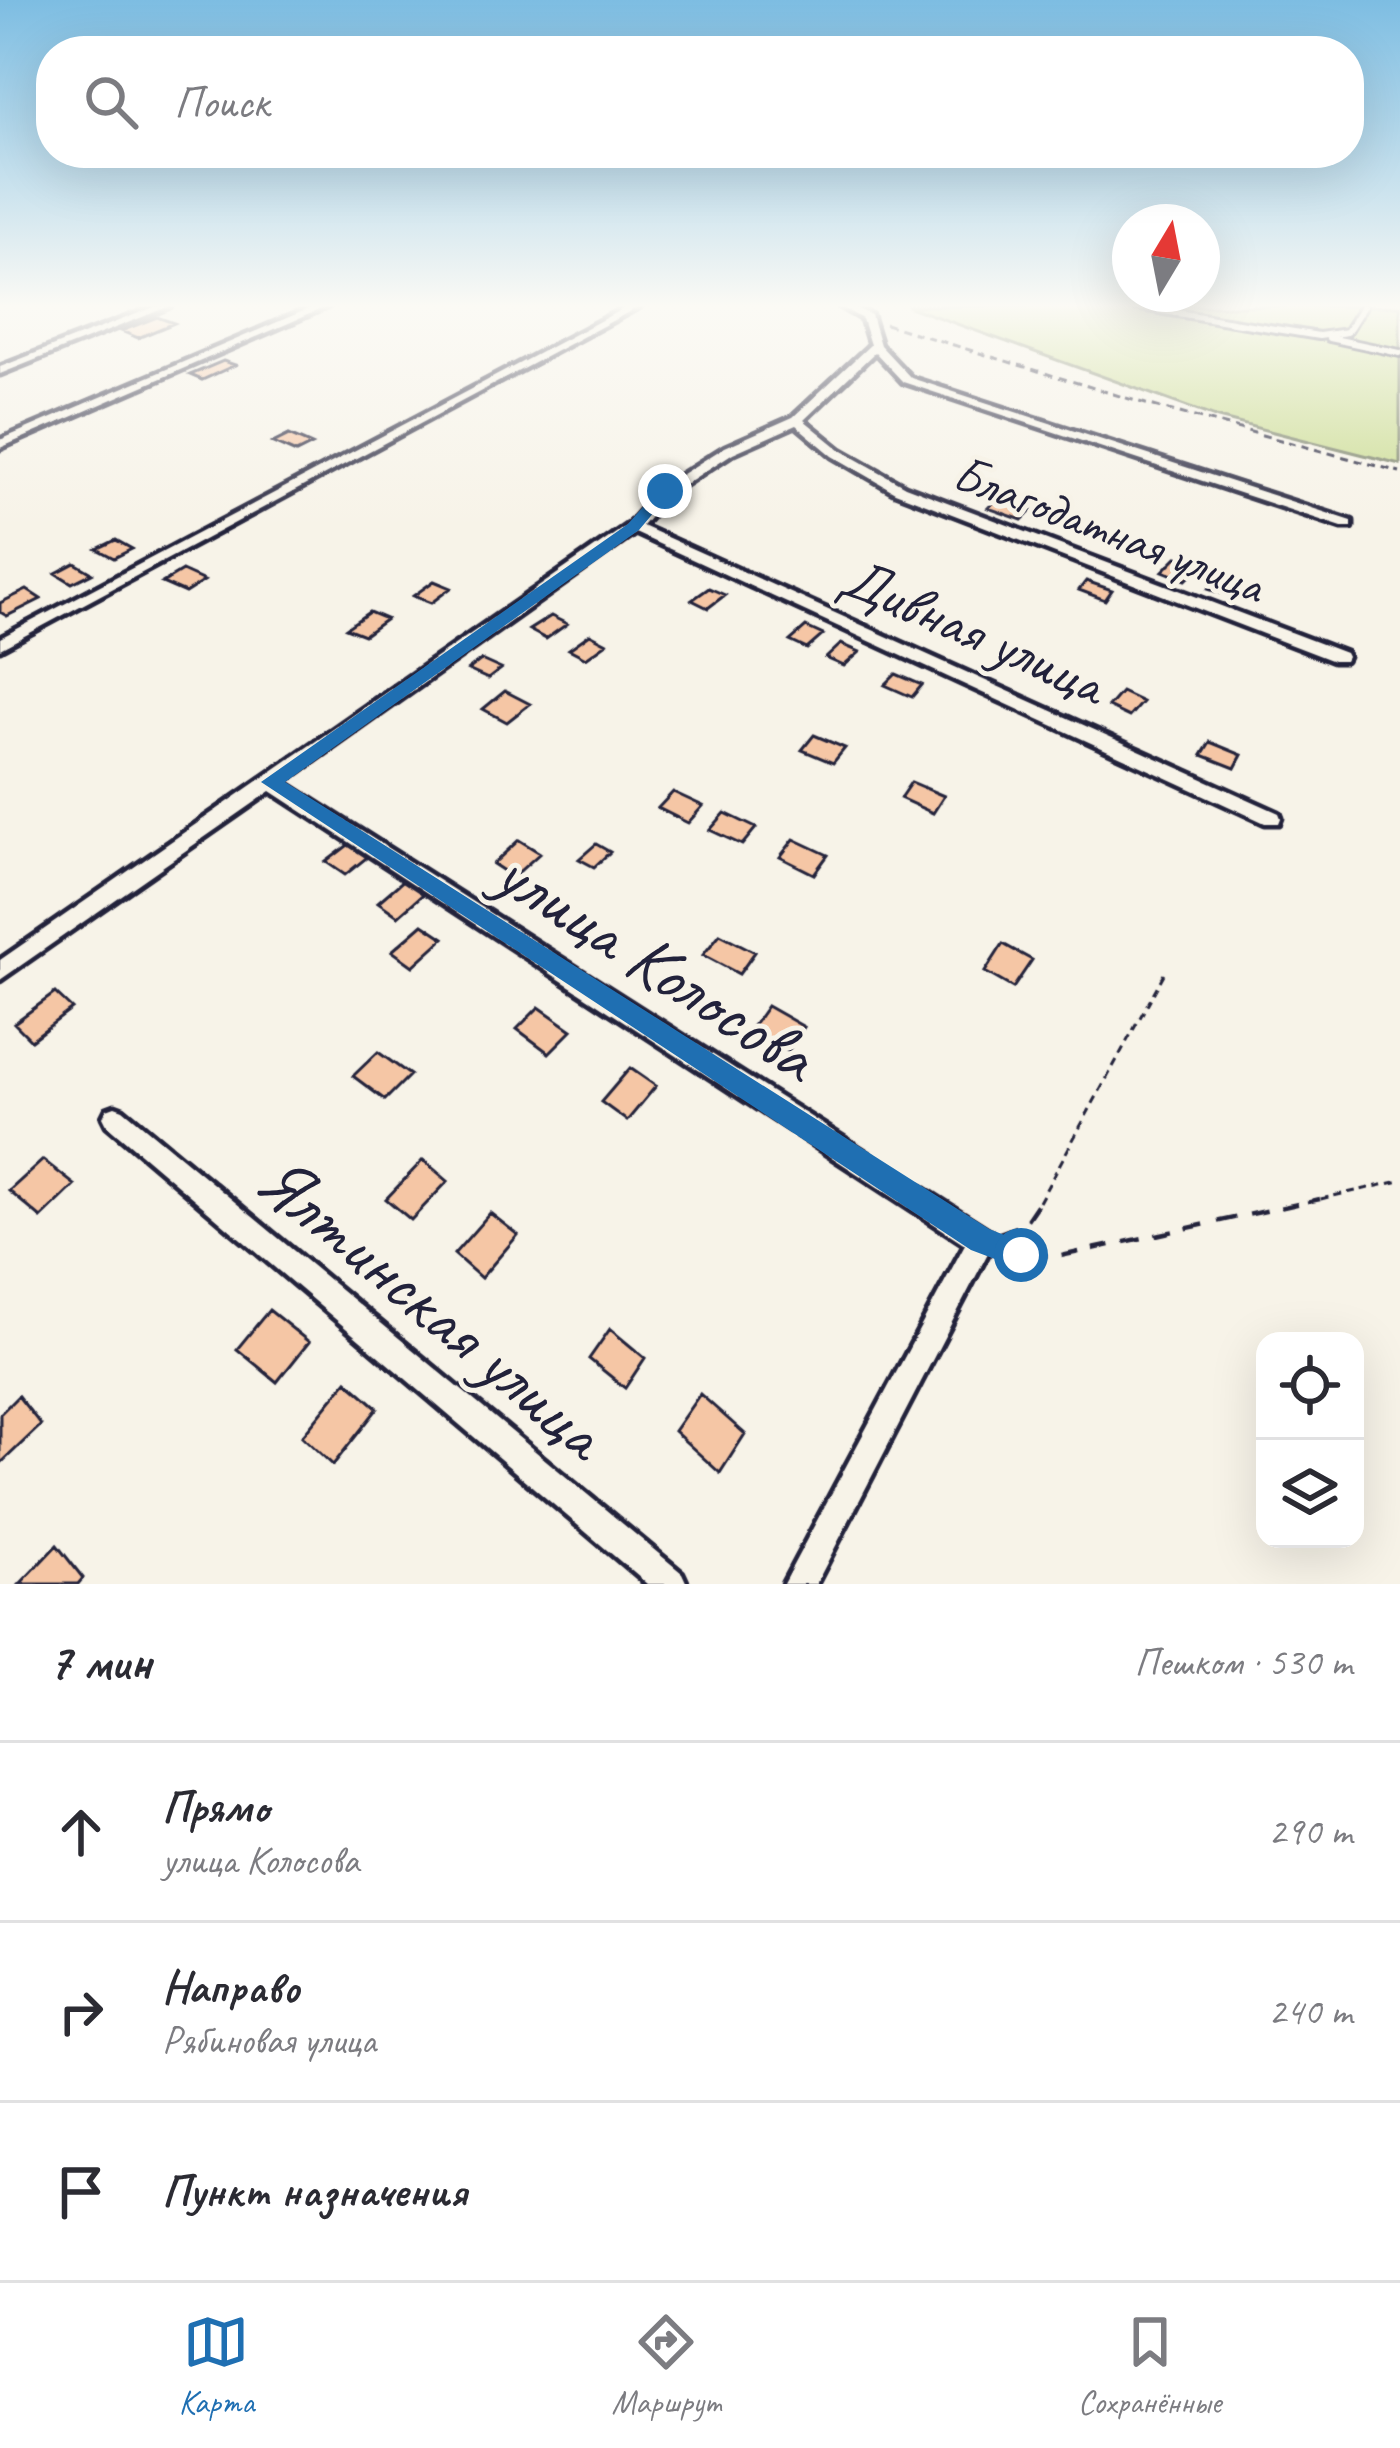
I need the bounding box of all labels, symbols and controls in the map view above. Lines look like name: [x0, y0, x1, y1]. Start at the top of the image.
search box: [36, 36, 1364, 168]
icon: search: [78, 69, 144, 135]
text: Поиск: [174, 74, 269, 131]
north arrow: [1112, 204, 1220, 312]
street label: Благодатная улица: [944, 440, 1276, 619]
route end: [638, 464, 692, 518]
street label: Дивная улица: [829, 538, 1121, 724]
street label: улица Колосова: [476, 825, 837, 1104]
street label: Ялтинская улица: [238, 1134, 628, 1482]
route start: [994, 1228, 1048, 1282]
map controls: [1256, 1332, 1364, 1548]
button: locate: [1256, 1332, 1364, 1440]
button: layers: [1256, 1440, 1364, 1548]
text: 7 мин: [48, 1630, 151, 1694]
text: Пешком · 530 m: [1134, 1638, 1352, 1687]
text: Прямо: [162, 1779, 269, 1836]
icon: ahead: [48, 1799, 114, 1865]
text: 290 m: [1268, 1807, 1352, 1856]
text: улица Колосова: [162, 1836, 359, 1885]
text: Направо: [162, 1959, 300, 2016]
icon: right: [48, 1979, 114, 2045]
text: 240 m: [1268, 1987, 1352, 2036]
text: Рябиновая улица: [162, 2016, 376, 2065]
icon: arrive: [48, 2159, 114, 2225]
text: Пункт назначения: [162, 2163, 467, 2220]
tab: Карта: [179, 2309, 254, 2423]
tab: Маршрут: [612, 2309, 721, 2423]
tab: Сохранённые: [1078, 2309, 1221, 2423]

